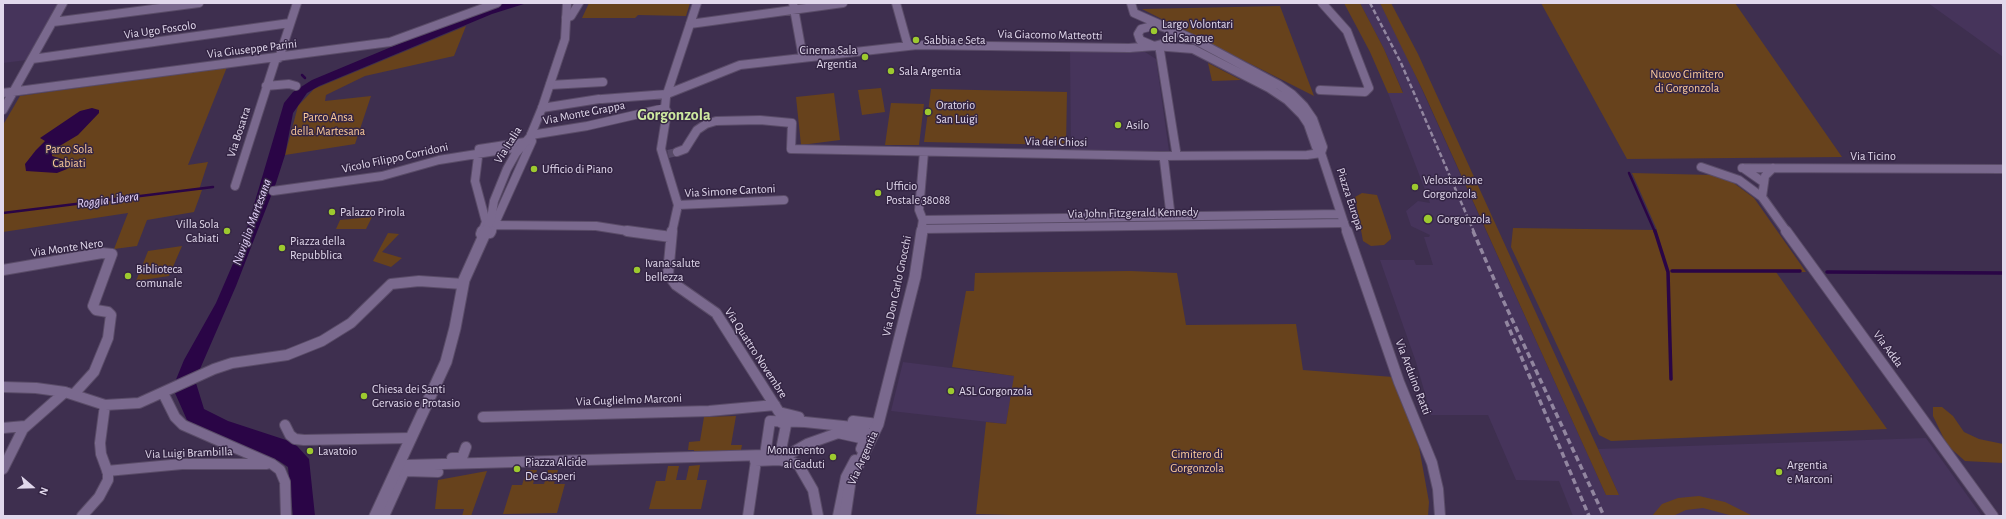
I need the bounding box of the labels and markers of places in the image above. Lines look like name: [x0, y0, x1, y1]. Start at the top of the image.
place label: Largo Volontari del Sangue: [1162, 17, 1233, 45]
marker: Largo Volontari del Sangue: [1149, 26, 1159, 36]
place label: Sabbia e Seta: [924, 33, 986, 47]
marker: Sabbia e Seta: [911, 35, 921, 45]
place label: Cinema Sala Argentia: [800, 43, 857, 71]
marker: Cinema Sala Argentia: [860, 52, 870, 62]
place label: Sala Argentia: [899, 64, 961, 78]
marker: Sala Argentia: [886, 66, 896, 76]
place label: Oratorio San Luigi: [936, 98, 978, 126]
marker: Oratorio San Luigi: [923, 107, 933, 117]
place label: Asilo: [1126, 118, 1149, 132]
marker: Asilo: [1113, 120, 1123, 130]
place label: Ufficio di Piano: [542, 162, 613, 176]
marker: Ufficio di Piano: [529, 164, 539, 174]
place label: Velostazione Gorgonzola: [1423, 173, 1483, 201]
place label: Ufficio Postale 38088: [886, 179, 950, 207]
marker: Velostazione Gorgonzola: [1410, 182, 1420, 192]
marker: Ufficio Postale 38088: [873, 188, 883, 198]
place label: Palazzo Pirola: [340, 205, 405, 219]
marker: Palazzo Pirola: [327, 207, 337, 217]
place label: Gorgonzola: [1437, 212, 1491, 226]
marker: Gorgonzola: [1422, 213, 1434, 225]
place label: Villa Sola Cabiati: [176, 217, 219, 245]
marker: Villa Sola Cabiati: [222, 226, 232, 236]
place label: Piazza della Repubblica: [290, 234, 345, 262]
marker: Piazza della Repubblica: [277, 243, 287, 253]
place label: Ivana salute bellezza: [645, 256, 700, 284]
place label: Biblioteca comunale: [136, 262, 183, 290]
marker: Ivana salute bellezza: [632, 265, 642, 275]
marker: Biblioteca comunale: [123, 271, 133, 281]
place label: Chiesa dei Santi Gervasio e Protasio: [372, 382, 460, 410]
place label: ASL Gorgonzola: [959, 384, 1032, 398]
marker: ASL Gorgonzola: [946, 386, 956, 396]
marker: Chiesa dei Santi Gervasio e Protasio: [359, 391, 369, 401]
place label: Monumento ai Caduti: [767, 443, 825, 471]
place label: Lavatoio: [318, 444, 357, 458]
marker: Lavatoio: [305, 446, 315, 456]
marker: Monumento ai Caduti: [828, 452, 838, 462]
place label: Piazza Alcide De Gasperi: [525, 455, 586, 483]
place label: Argentia e Marconi: [1787, 458, 1833, 486]
marker: Piazza Alcide De Gasperi: [512, 464, 522, 474]
marker: Argentia e Marconi: [1774, 467, 1784, 477]

